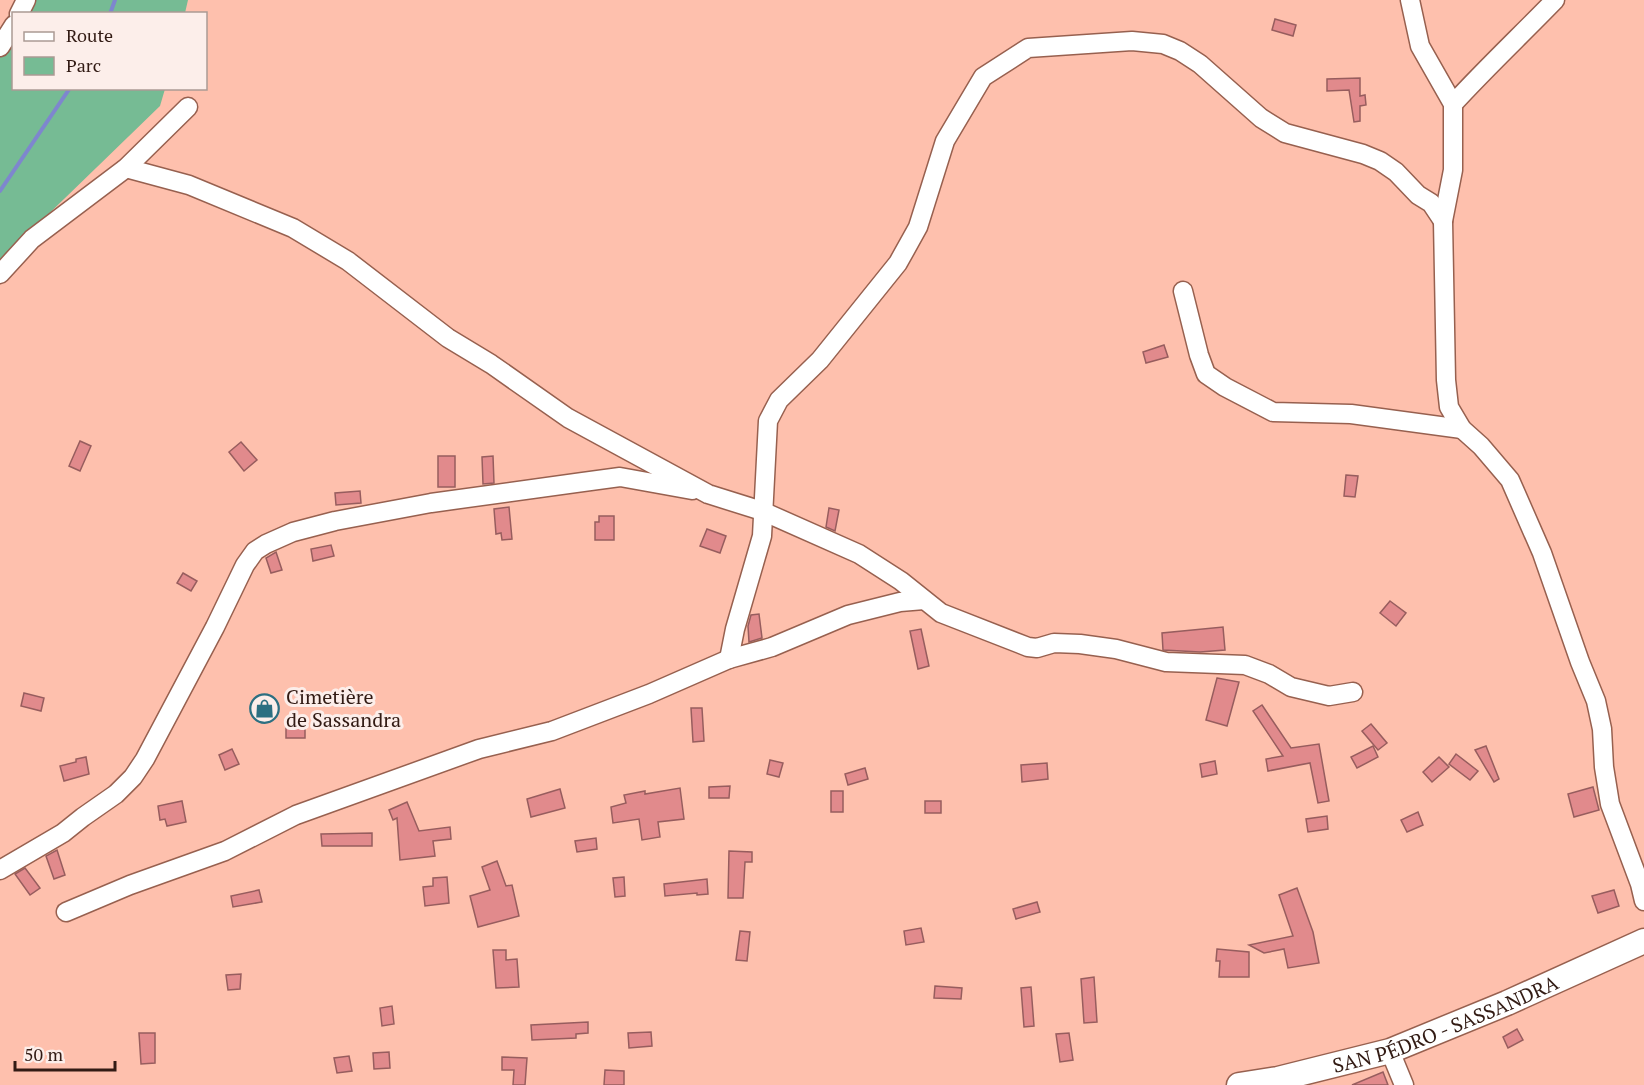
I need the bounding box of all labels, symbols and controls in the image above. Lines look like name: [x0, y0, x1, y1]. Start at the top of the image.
legend: [12, 12, 207, 90]
text: Route: [66, 23, 113, 47]
text: Parc: [66, 53, 101, 77]
place label: Cimetière de Sassandra: [286, 683, 401, 733]
shop icon: Cimetière de Sassandra: [249, 692, 281, 724]
street label: SAN PÉDRO - SASSANDRA: [1330, 968, 1563, 1078]
scale bar: [15, 1034, 116, 1072]
text: 50 m: [24, 1042, 64, 1066]

